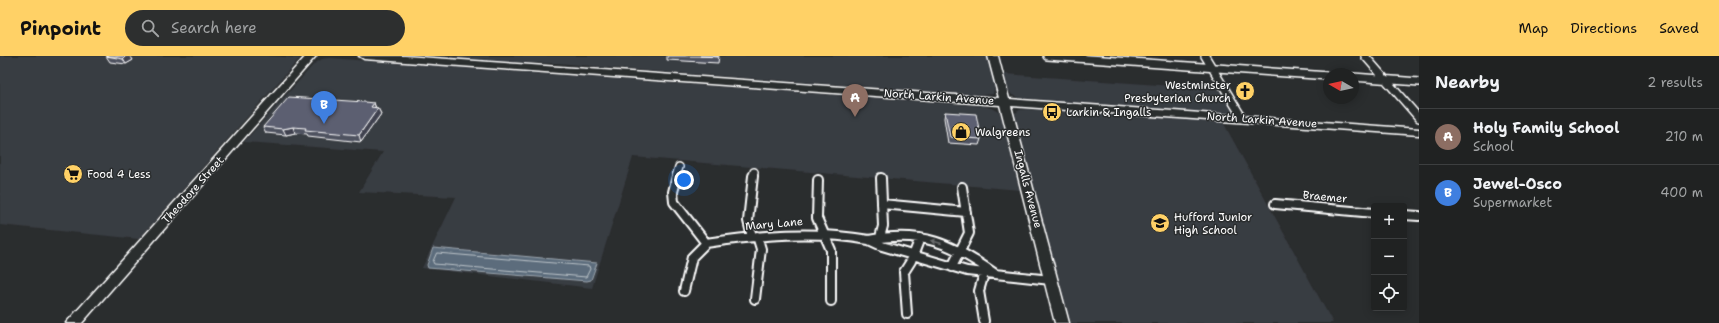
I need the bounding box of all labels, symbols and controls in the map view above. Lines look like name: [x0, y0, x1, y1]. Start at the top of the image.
search box: [125, 10, 405, 46]
text: Pinpoint: [20, 16, 101, 41]
icon: search: [139, 17, 161, 39]
text: Search here: [171, 18, 257, 38]
text: Map: [1519, 19, 1549, 37]
text: Directions: [1571, 19, 1637, 37]
text: Saved: [1659, 19, 1699, 37]
north arrow: [1323, 68, 1359, 104]
text: Nearby: [1435, 71, 1500, 93]
text: 2 results: [1647, 74, 1703, 91]
place label: Westminster Presbyterian Church: [1124, 78, 1231, 106]
church icon: Westminster Presbyterian Church: [1234, 80, 1256, 102]
pin: A: [842, 84, 868, 117]
street label: North Larkin Avenue: [883, 86, 995, 108]
pin: B: [311, 91, 337, 124]
bus stop icon: Larkin & Ingalls: [1041, 101, 1063, 123]
place label: Larkin & Ingalls: [1066, 105, 1151, 120]
street label: North Larkin Avenue: [1206, 109, 1318, 131]
text: Holy Family School: [1473, 118, 1619, 138]
shop icon: Walgreens: [950, 121, 972, 143]
place label: Walgreens: [975, 125, 1031, 140]
text: A: [1443, 128, 1453, 145]
text: 210 m: [1665, 128, 1703, 145]
text: School: [1473, 138, 1514, 155]
street label: Ingalls Avenue: [1010, 148, 1046, 230]
street label: Theodore Street: [159, 153, 228, 227]
supermarket icon: Food 4 Less: [62, 163, 84, 185]
place label: Food 4 Less: [87, 167, 151, 182]
your location: [674, 170, 694, 190]
text: Jewel-Osco: [1473, 174, 1562, 194]
text: B: [1444, 184, 1452, 201]
text: 400 m: [1660, 184, 1703, 201]
street label: Braemer: [1302, 188, 1348, 206]
text: Supermarket: [1473, 194, 1552, 211]
map controls: [1371, 203, 1407, 311]
button: +: [1371, 203, 1407, 239]
place label: Hufford Junior High School: [1174, 210, 1252, 238]
school or university icon: Hufford Junior High School: [1149, 212, 1171, 234]
street label: Mary Lane: [745, 214, 803, 234]
one-way arrow: [930, 238, 942, 244]
button: −: [1371, 239, 1407, 275]
button: locate: [1371, 275, 1407, 311]

